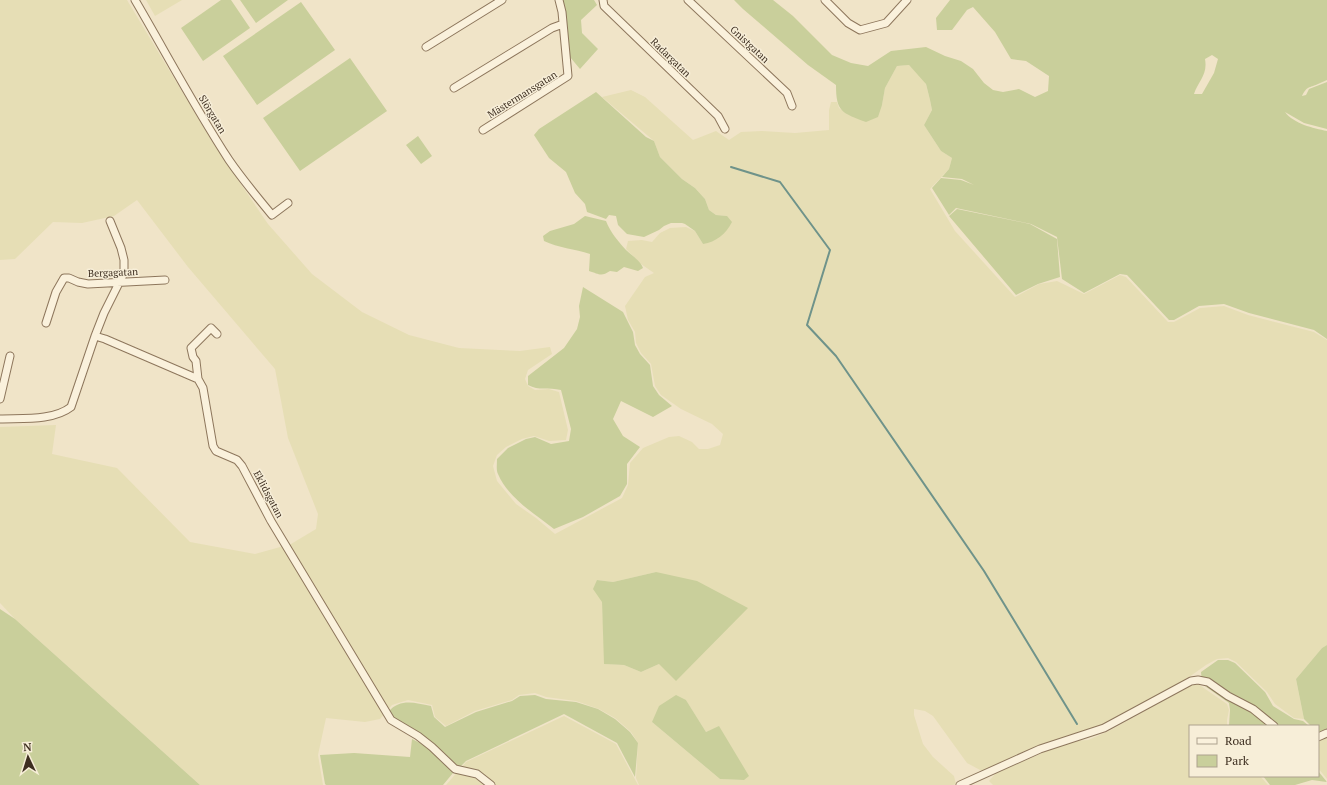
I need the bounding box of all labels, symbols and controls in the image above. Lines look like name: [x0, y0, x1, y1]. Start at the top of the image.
street label: Gnistgatan: [727, 23, 772, 66]
street label: Radargatan: [648, 35, 694, 80]
street label: Mästermansgatan: [485, 68, 560, 121]
street label: Slörgatan: [196, 93, 229, 136]
street label: Bergagatan: [88, 265, 138, 280]
street label: Eklidsgatan: [251, 468, 287, 520]
legend: [1189, 725, 1319, 777]
text: Road: [1225, 733, 1252, 748]
north arrow: [8, 737, 48, 777]
text: N: [23, 740, 33, 754]
text: Park: [1225, 753, 1250, 768]

